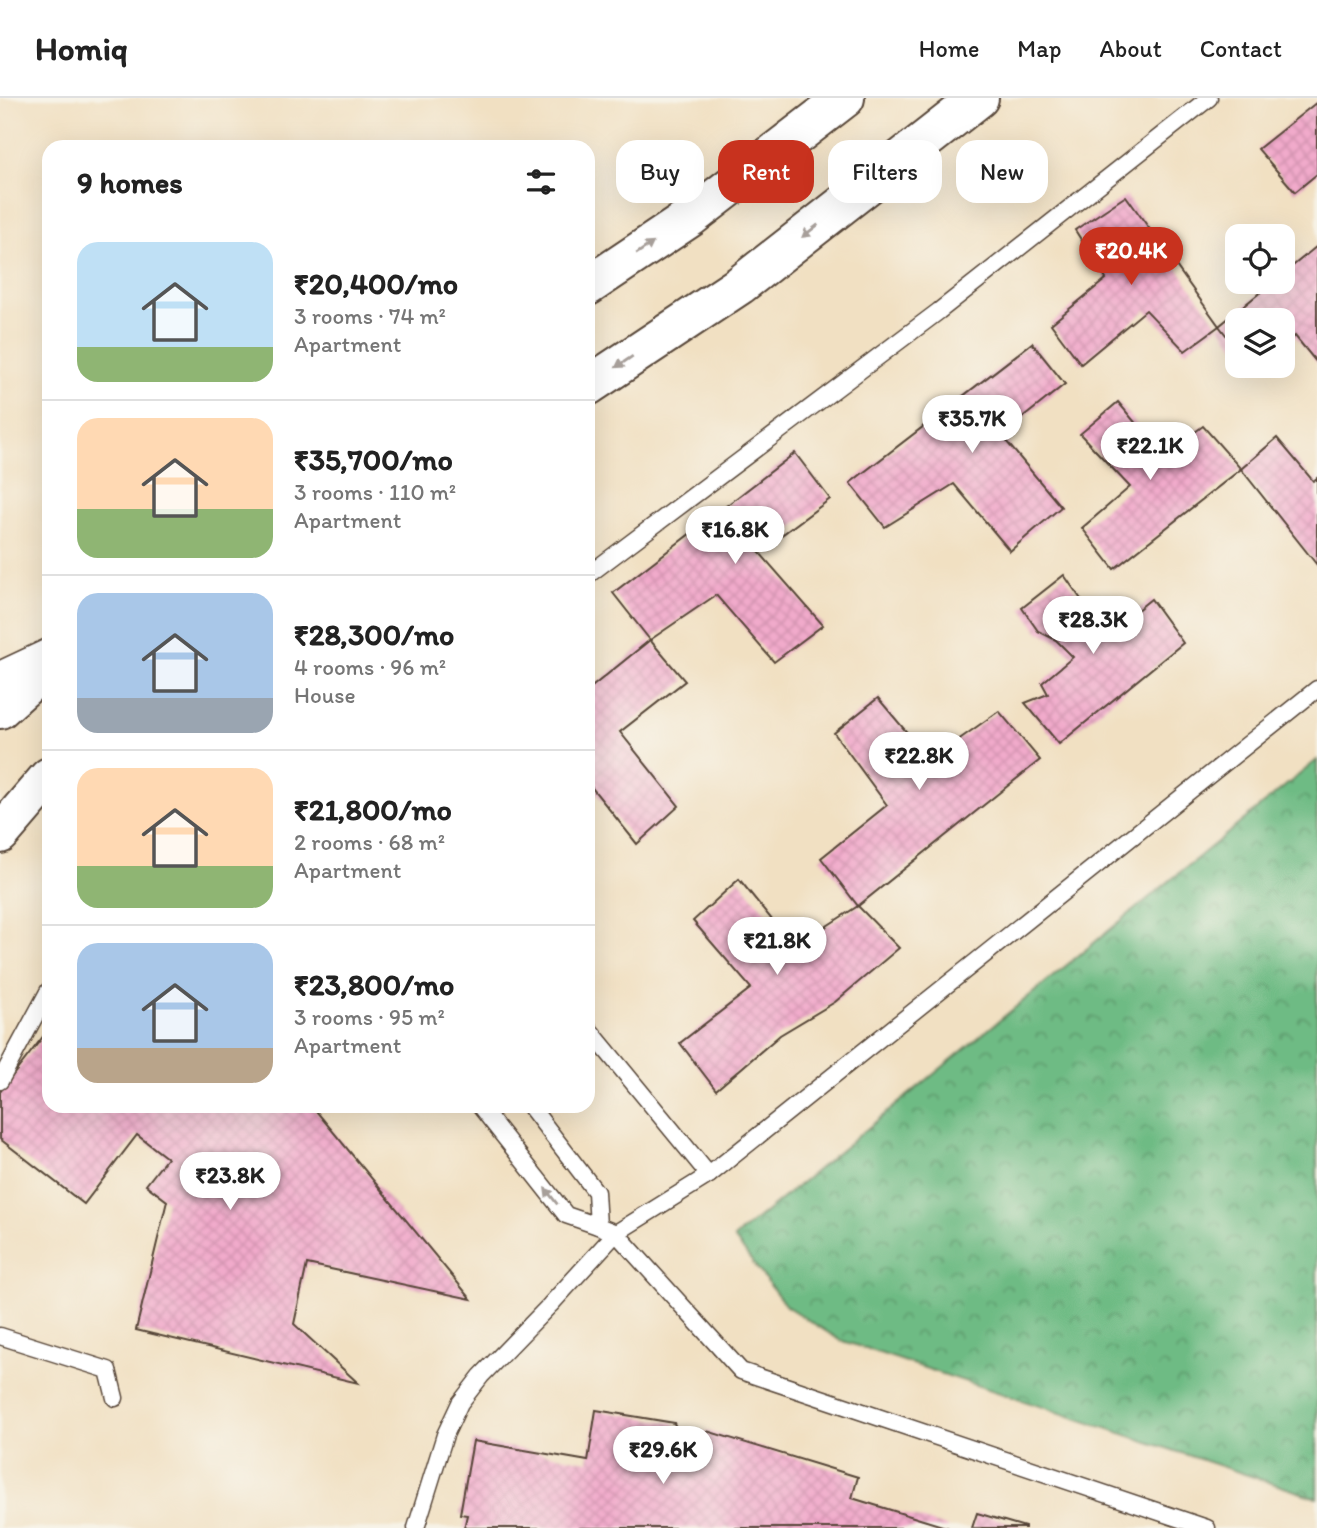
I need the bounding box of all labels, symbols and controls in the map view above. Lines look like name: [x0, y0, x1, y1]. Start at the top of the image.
text: Homiq: [35, 29, 128, 68]
text: Home: [919, 34, 979, 63]
text: Map: [1017, 34, 1061, 63]
text: About: [1099, 34, 1162, 63]
text: Contact: [1200, 34, 1282, 63]
chip: Buy: [616, 140, 704, 203]
chip: Rent: [718, 140, 814, 203]
chip: Filters: [828, 140, 942, 203]
chip: New: [956, 140, 1048, 203]
icon: filters: [522, 163, 560, 201]
text: 9 homes: [77, 164, 183, 201]
one-way arrow: [801, 223, 819, 237]
map controls: [1225, 224, 1295, 378]
button: locate: [1225, 224, 1295, 294]
pin: ₹20.4K: [1074, 228, 1188, 287]
text: ₹20.4K: [1095, 236, 1167, 264]
one-way arrow: [636, 241, 654, 255]
text: ₹20,400/mo: [294, 265, 458, 302]
icon: home: [133, 270, 217, 354]
text: 3 rooms · 74 m²: [294, 302, 446, 330]
button: layers: [1225, 308, 1295, 378]
text: Apartment: [294, 330, 401, 358]
one-way arrow: [615, 355, 633, 369]
pin: ₹35.7K: [915, 396, 1029, 455]
text: ₹35.7K: [938, 404, 1006, 432]
pin: ₹22.1K: [1093, 422, 1207, 482]
text: ₹22.1K: [1117, 431, 1183, 459]
text: ₹35,700/mo: [294, 441, 453, 478]
icon: home: [133, 446, 217, 530]
text: 3 rooms · 110 m²: [294, 478, 456, 506]
text: Apartment: [294, 506, 401, 534]
pin: ₹16.8K: [678, 506, 792, 566]
text: ₹16.8K: [701, 515, 769, 543]
pin: ₹28.3K: [1036, 596, 1150, 656]
text: ₹28.3K: [1059, 605, 1127, 633]
text: ₹28,300/mo: [294, 616, 454, 653]
icon: home: [133, 621, 217, 705]
text: 4 rooms · 96 m²: [294, 653, 446, 681]
text: House: [294, 681, 356, 709]
pin: ₹22.8K: [862, 732, 976, 792]
text: ₹22.8K: [885, 741, 953, 769]
text: ₹21,800/mo: [294, 791, 452, 828]
icon: home: [133, 796, 217, 880]
text: 2 rooms · 68 m²: [294, 828, 445, 856]
text: Apartment: [294, 856, 401, 884]
pin: ₹21.8K: [720, 918, 834, 977]
text: ₹21.8K: [744, 926, 810, 954]
text: ₹23,800/mo: [294, 966, 454, 1003]
icon: home: [133, 971, 217, 1055]
text: 3 rooms · 95 m²: [294, 1003, 445, 1031]
text: Apartment: [294, 1031, 401, 1059]
pin: ₹23.8K: [173, 1152, 287, 1212]
text: ₹23.8K: [196, 1161, 264, 1189]
one-way arrow: [544, 1187, 558, 1205]
pin: ₹29.6K: [606, 1426, 720, 1486]
text: ₹29.6K: [629, 1435, 697, 1463]

